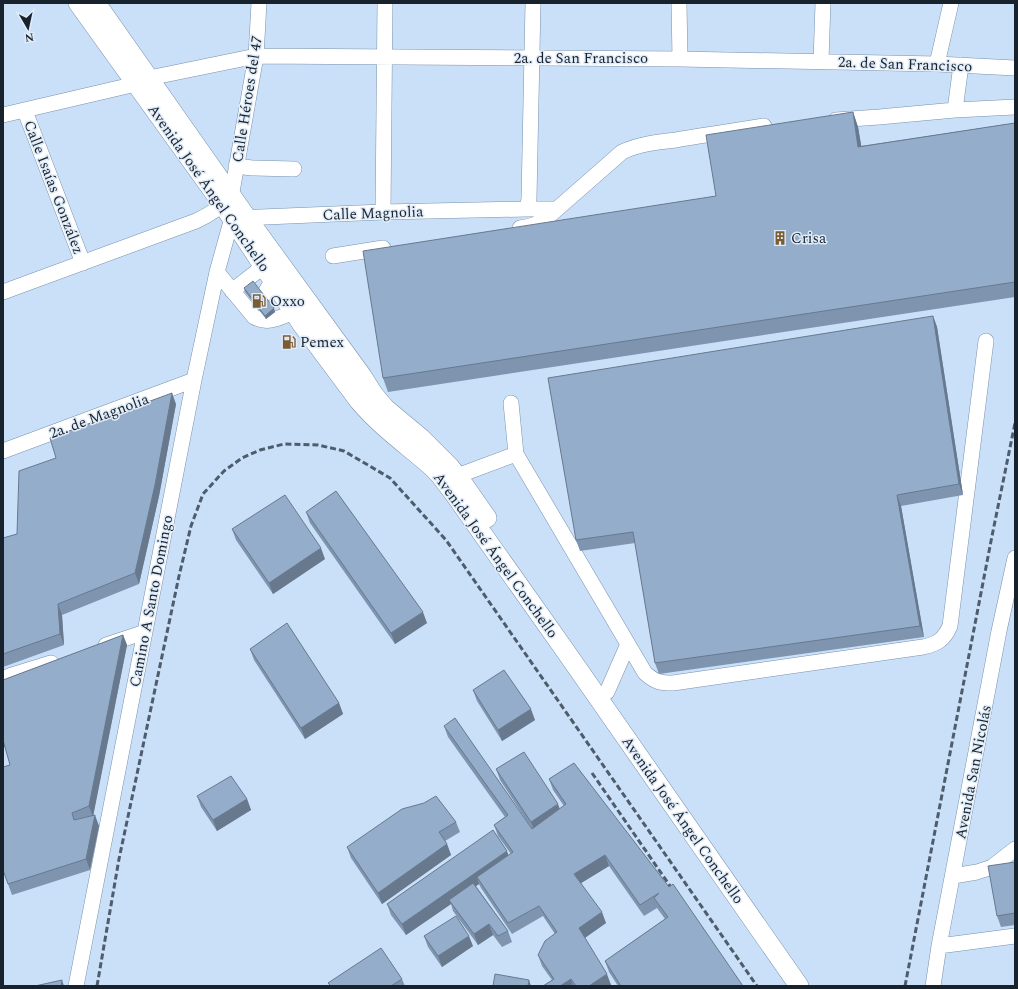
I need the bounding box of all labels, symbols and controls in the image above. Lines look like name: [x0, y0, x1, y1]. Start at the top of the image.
north arrow: [8, 8, 48, 48]
text: N: [24, 28, 35, 46]
street label: Calle Héroes del 47: [226, 34, 269, 164]
street label: 2a. de San Francisco: [514, 47, 648, 70]
street label: 2a. de San Francisco: [837, 51, 973, 78]
street label: Avenida José Ángel Conchello: [142, 100, 275, 277]
street label: Calle Isaías González: [17, 117, 90, 257]
street label: Calle Magnolia: [322, 200, 425, 227]
place label: Crisa: [791, 227, 827, 250]
building icon: Crisa: [772, 230, 788, 246]
place label: Oxxo: [270, 290, 305, 313]
fuel station icon: Oxxo: [251, 293, 267, 309]
place label: Pemex: [300, 331, 345, 354]
fuel station icon: Pemex: [281, 334, 297, 350]
street label: 2a. de Magnolia: [46, 388, 153, 445]
street label: Avenida José Ángel Conchello: [427, 468, 564, 643]
street label: Camino A Santo Domingo: [124, 513, 179, 689]
street label: Avenida San Nicolás: [949, 703, 998, 841]
street label: Avenida José Ángel Conchello: [616, 732, 749, 909]

